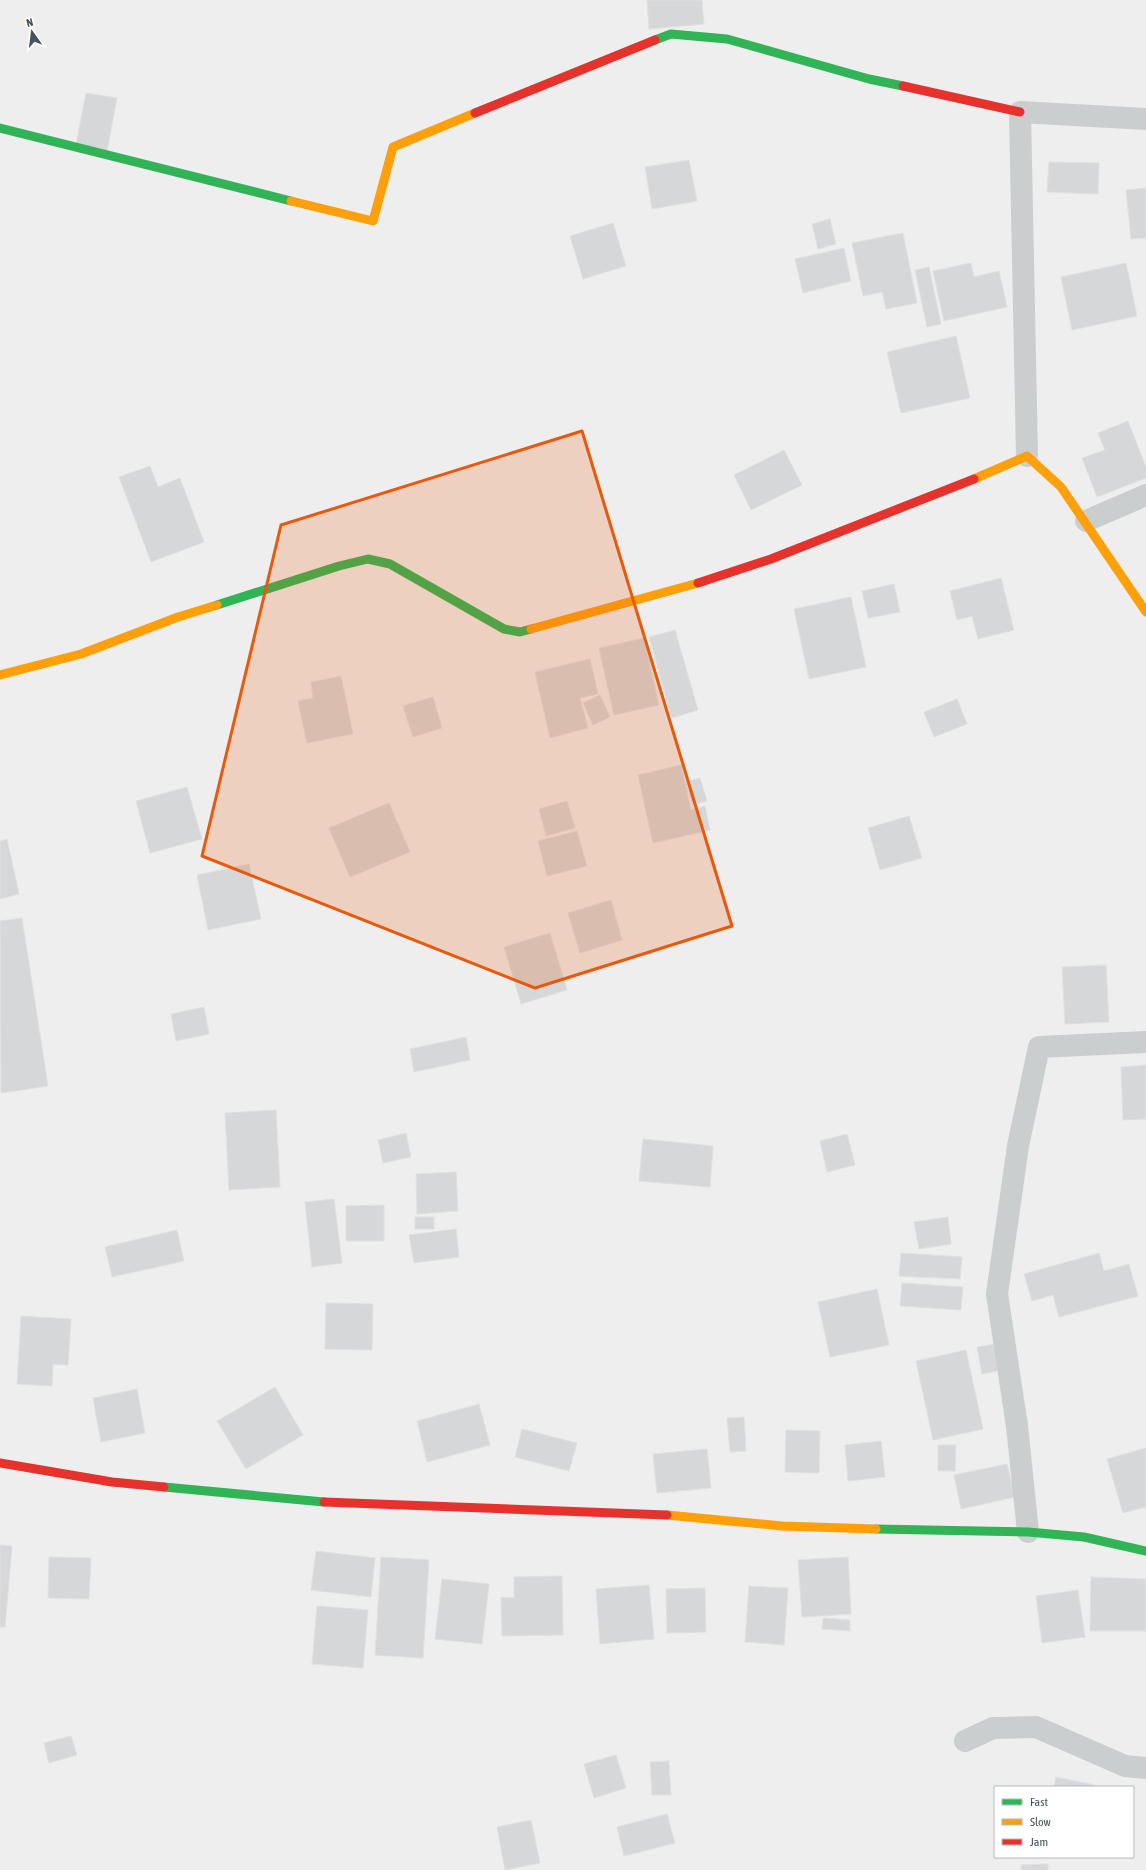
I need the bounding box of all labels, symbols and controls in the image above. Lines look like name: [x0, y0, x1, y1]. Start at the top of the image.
north arrow: [12, 12, 52, 52]
text: N: [25, 16, 34, 29]
legend: [994, 1786, 1134, 1858]
text: Fast: [1030, 1795, 1048, 1809]
text: Slow: [1030, 1815, 1051, 1829]
text: Jam: [1030, 1835, 1048, 1849]

